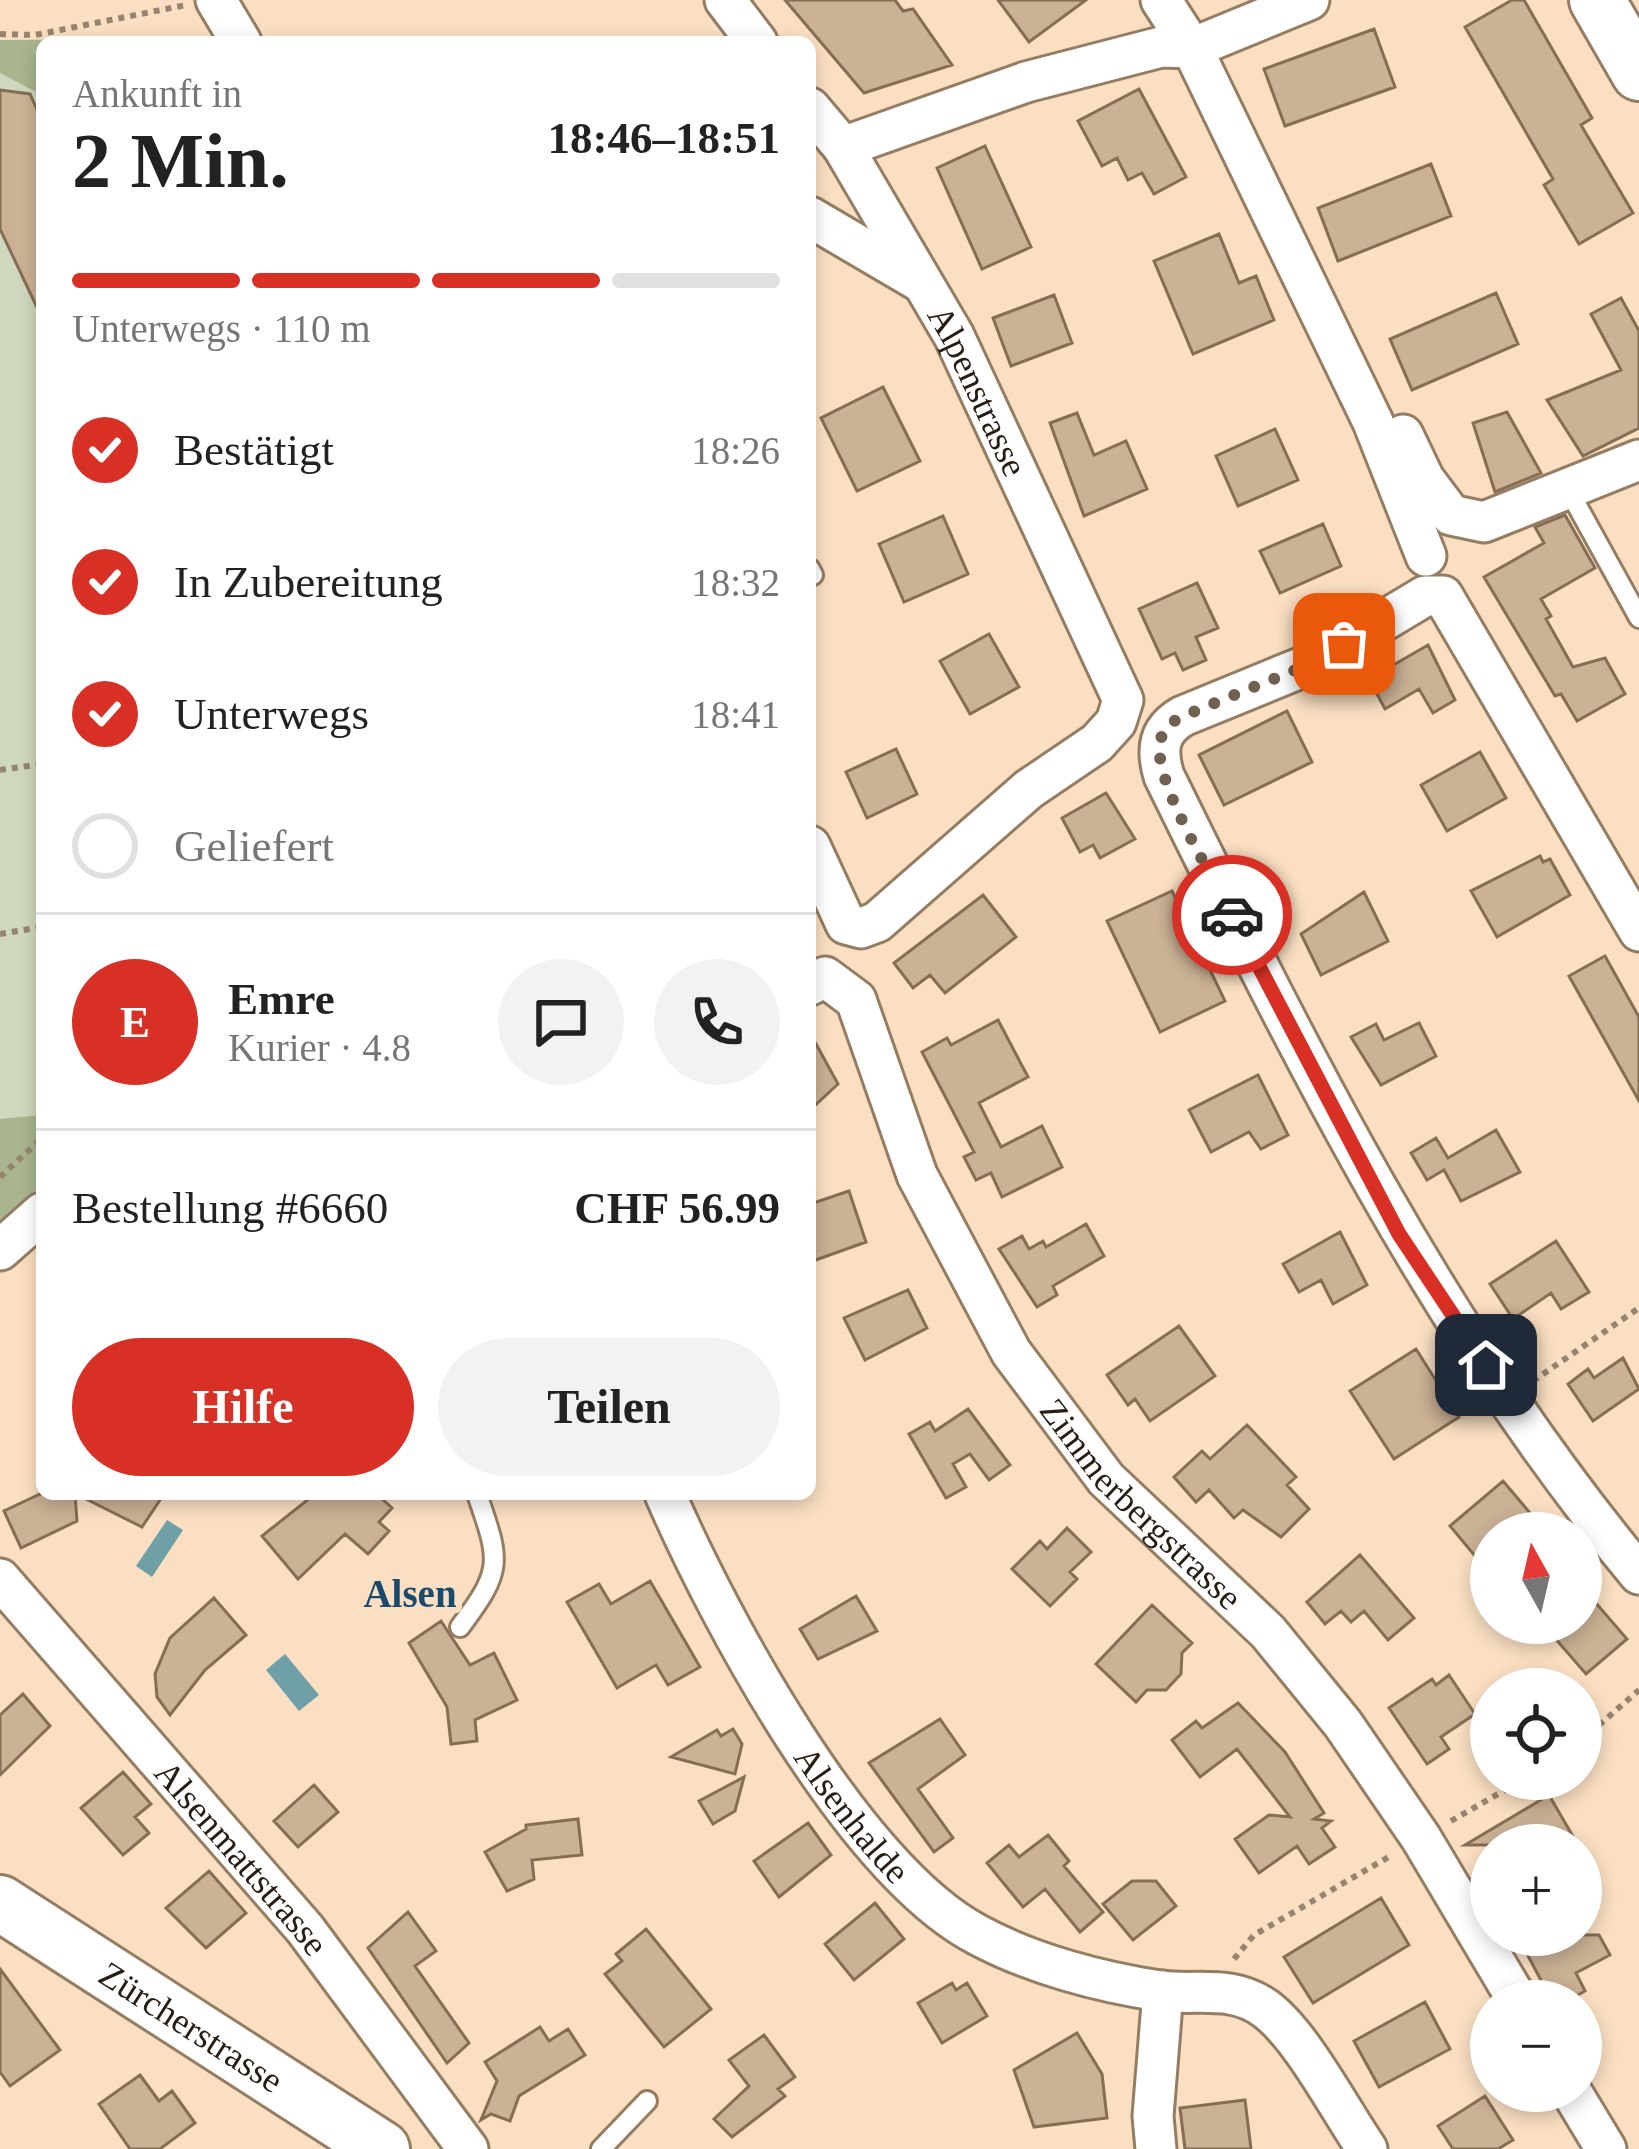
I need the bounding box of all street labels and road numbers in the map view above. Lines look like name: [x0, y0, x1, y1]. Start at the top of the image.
street label: Alpenstrasse: [920, 299, 1035, 482]
street label: Zimmerbergstrasse: [1032, 1391, 1250, 1618]
street label: Alsenhalde: [786, 1739, 917, 1891]
street label: Alsenmattstrasse: [146, 1753, 336, 1963]
street label: Zürcherstrasse: [92, 1954, 290, 2101]

